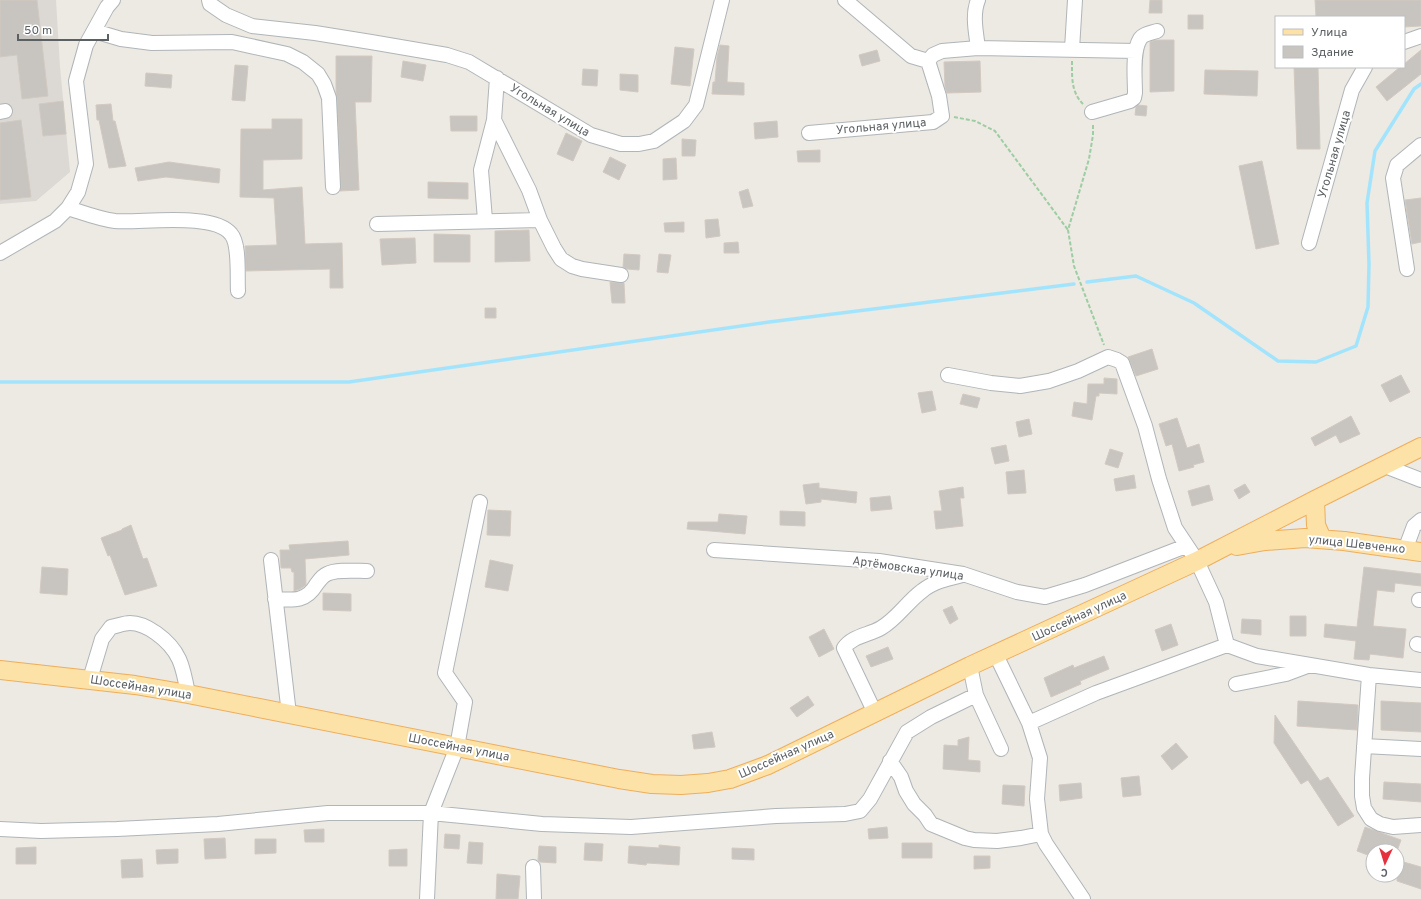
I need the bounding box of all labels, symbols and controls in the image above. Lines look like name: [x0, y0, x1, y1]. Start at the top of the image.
scale bar: [18, 16, 108, 42]
legend: [1275, 16, 1405, 68]
text: 50 m: [24, 23, 52, 39]
text: Улица: [1311, 25, 1347, 41]
text: Здание: [1311, 45, 1354, 61]
street label: Угольная улица: [507, 81, 592, 141]
street label: Угольная улица: [1315, 109, 1355, 200]
street label: Угольная улица: [835, 115, 927, 139]
street label: улица Шевченко: [1308, 532, 1406, 558]
street label: Артёмовская улица: [851, 553, 964, 585]
street label: Шоссейная улица: [1029, 588, 1129, 646]
street label: Шоссейная улица: [89, 672, 193, 704]
street label: Шоссейная улица: [736, 727, 837, 783]
street label: Шоссейная улица: [407, 730, 511, 766]
north arrow: [1365, 843, 1405, 883]
text: С: [1380, 865, 1388, 879]

